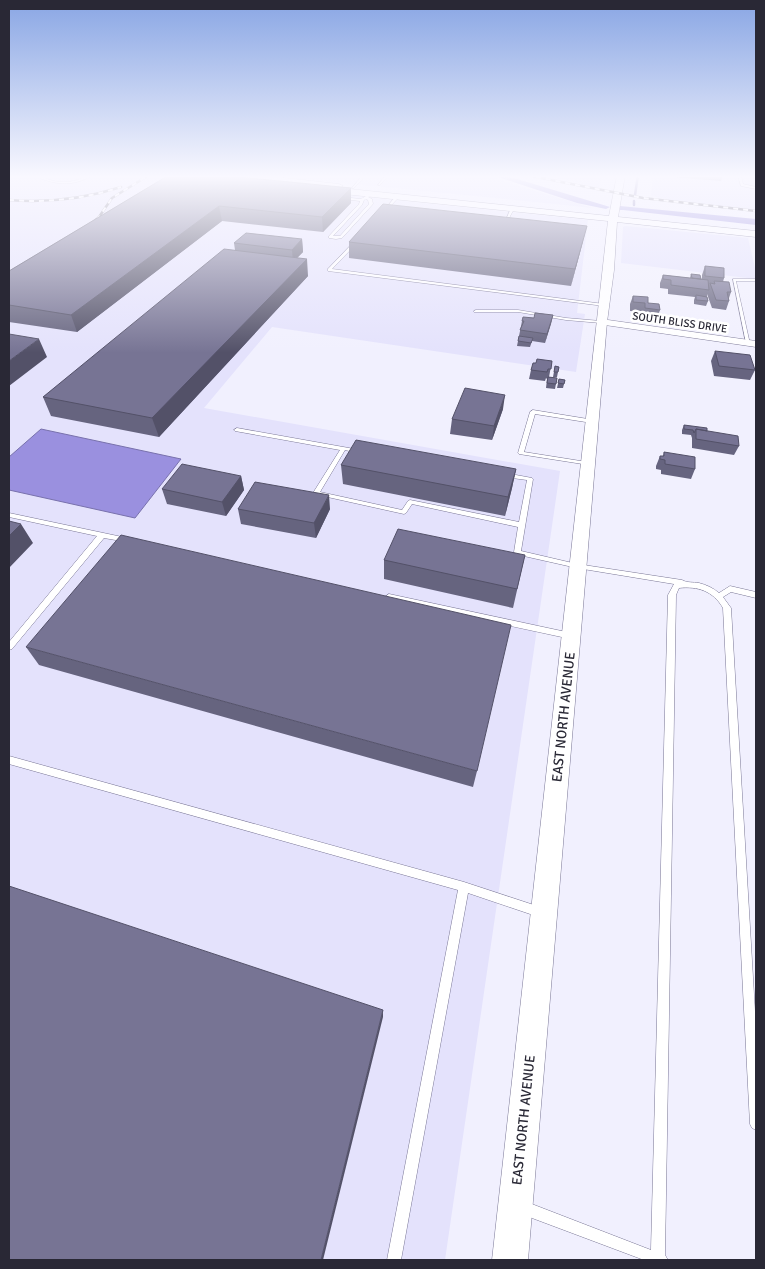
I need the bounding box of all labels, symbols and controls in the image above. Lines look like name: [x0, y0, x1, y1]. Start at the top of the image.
street label: SOUTH BLISS DRIVE: [632, 309, 728, 336]
street label: EAST NORTH AVENUE: [548, 651, 579, 783]
street label: EAST NORTH AVENUE: [508, 1054, 539, 1186]

